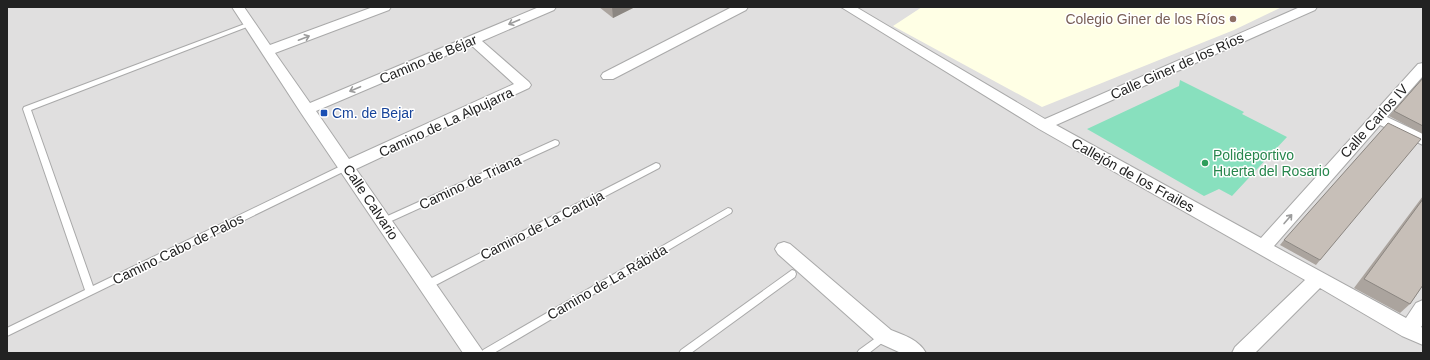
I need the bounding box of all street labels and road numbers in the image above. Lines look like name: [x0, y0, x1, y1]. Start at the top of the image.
street label: Calle Giner de los Ríos: [1108, 29, 1246, 103]
street label: Camino de Béjar: [377, 31, 479, 87]
street label: Calle Carlos IV: [1337, 80, 1412, 161]
street label: Camino de La Alpujarra: [376, 84, 516, 160]
street label: Callejón de los Frailes: [1069, 135, 1197, 215]
street label: Camino de Triana: [417, 151, 524, 213]
street label: Calle Calvario: [340, 161, 402, 243]
street label: Camino de La Cartuja: [478, 187, 606, 263]
street label: Camino Cabo de Palos: [110, 210, 246, 288]
street label: Camino de La Rábida: [544, 241, 670, 323]

